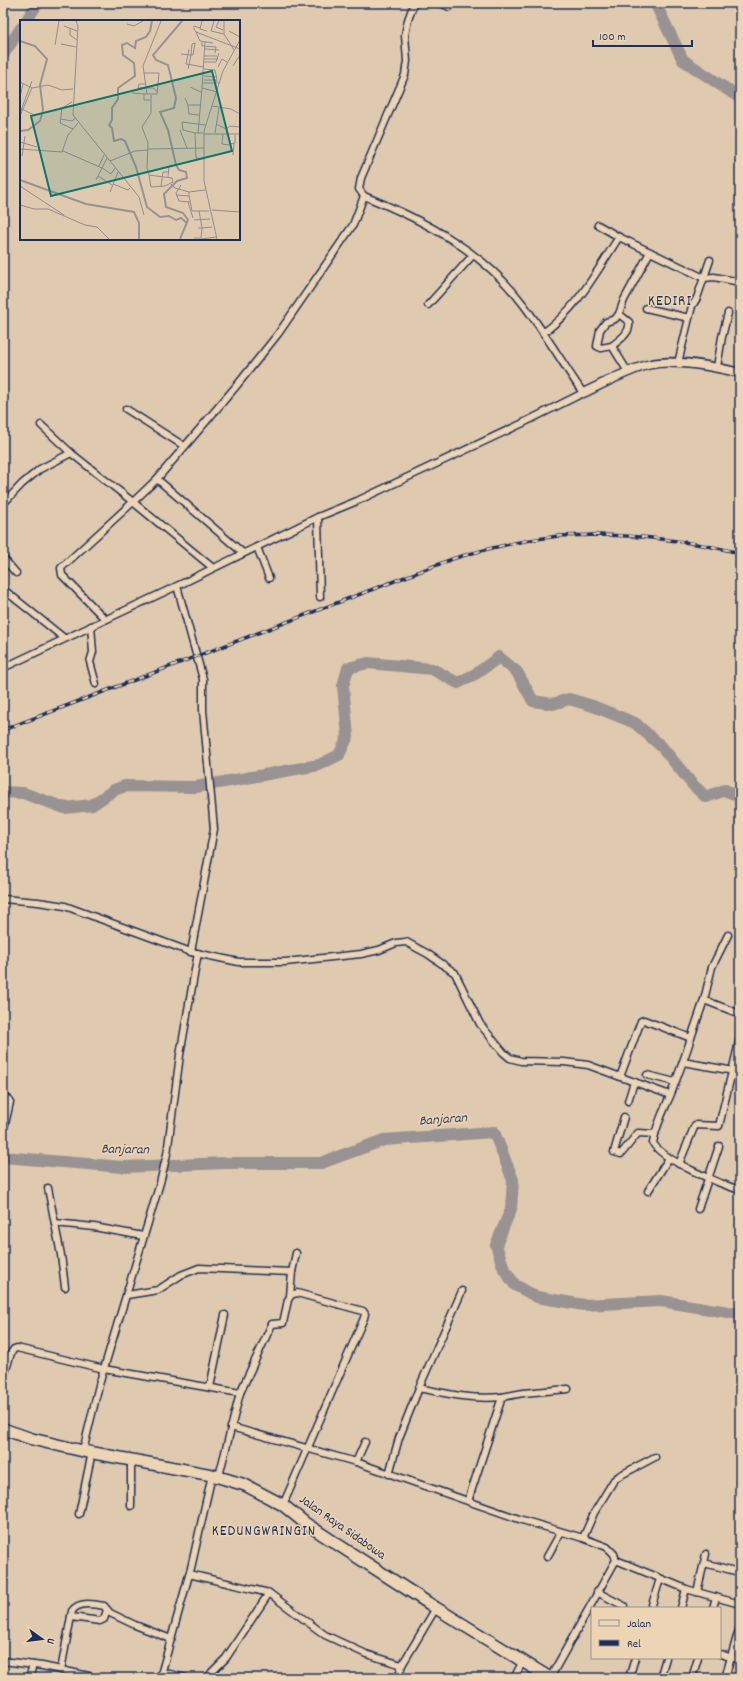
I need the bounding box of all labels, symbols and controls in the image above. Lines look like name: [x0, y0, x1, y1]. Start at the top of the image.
inset map: [20, 20, 240, 240]
scale bar: [593, 22, 692, 48]
text: 100 m: [599, 29, 626, 46]
district label: KEDIRI: [648, 291, 692, 313]
water label: Banjaran: [418, 1108, 468, 1132]
water label: Banjaran: [101, 1140, 150, 1160]
street label: Jalan Raya Sidabowa: [295, 1491, 390, 1566]
district label: KEDUNGWRINGIN: [212, 1521, 316, 1543]
legend: [591, 1607, 721, 1659]
text: Jalan: [627, 1616, 651, 1633]
north arrow: [22, 1619, 62, 1659]
text: U: [41, 1636, 58, 1645]
text: Rel: [627, 1636, 641, 1653]

